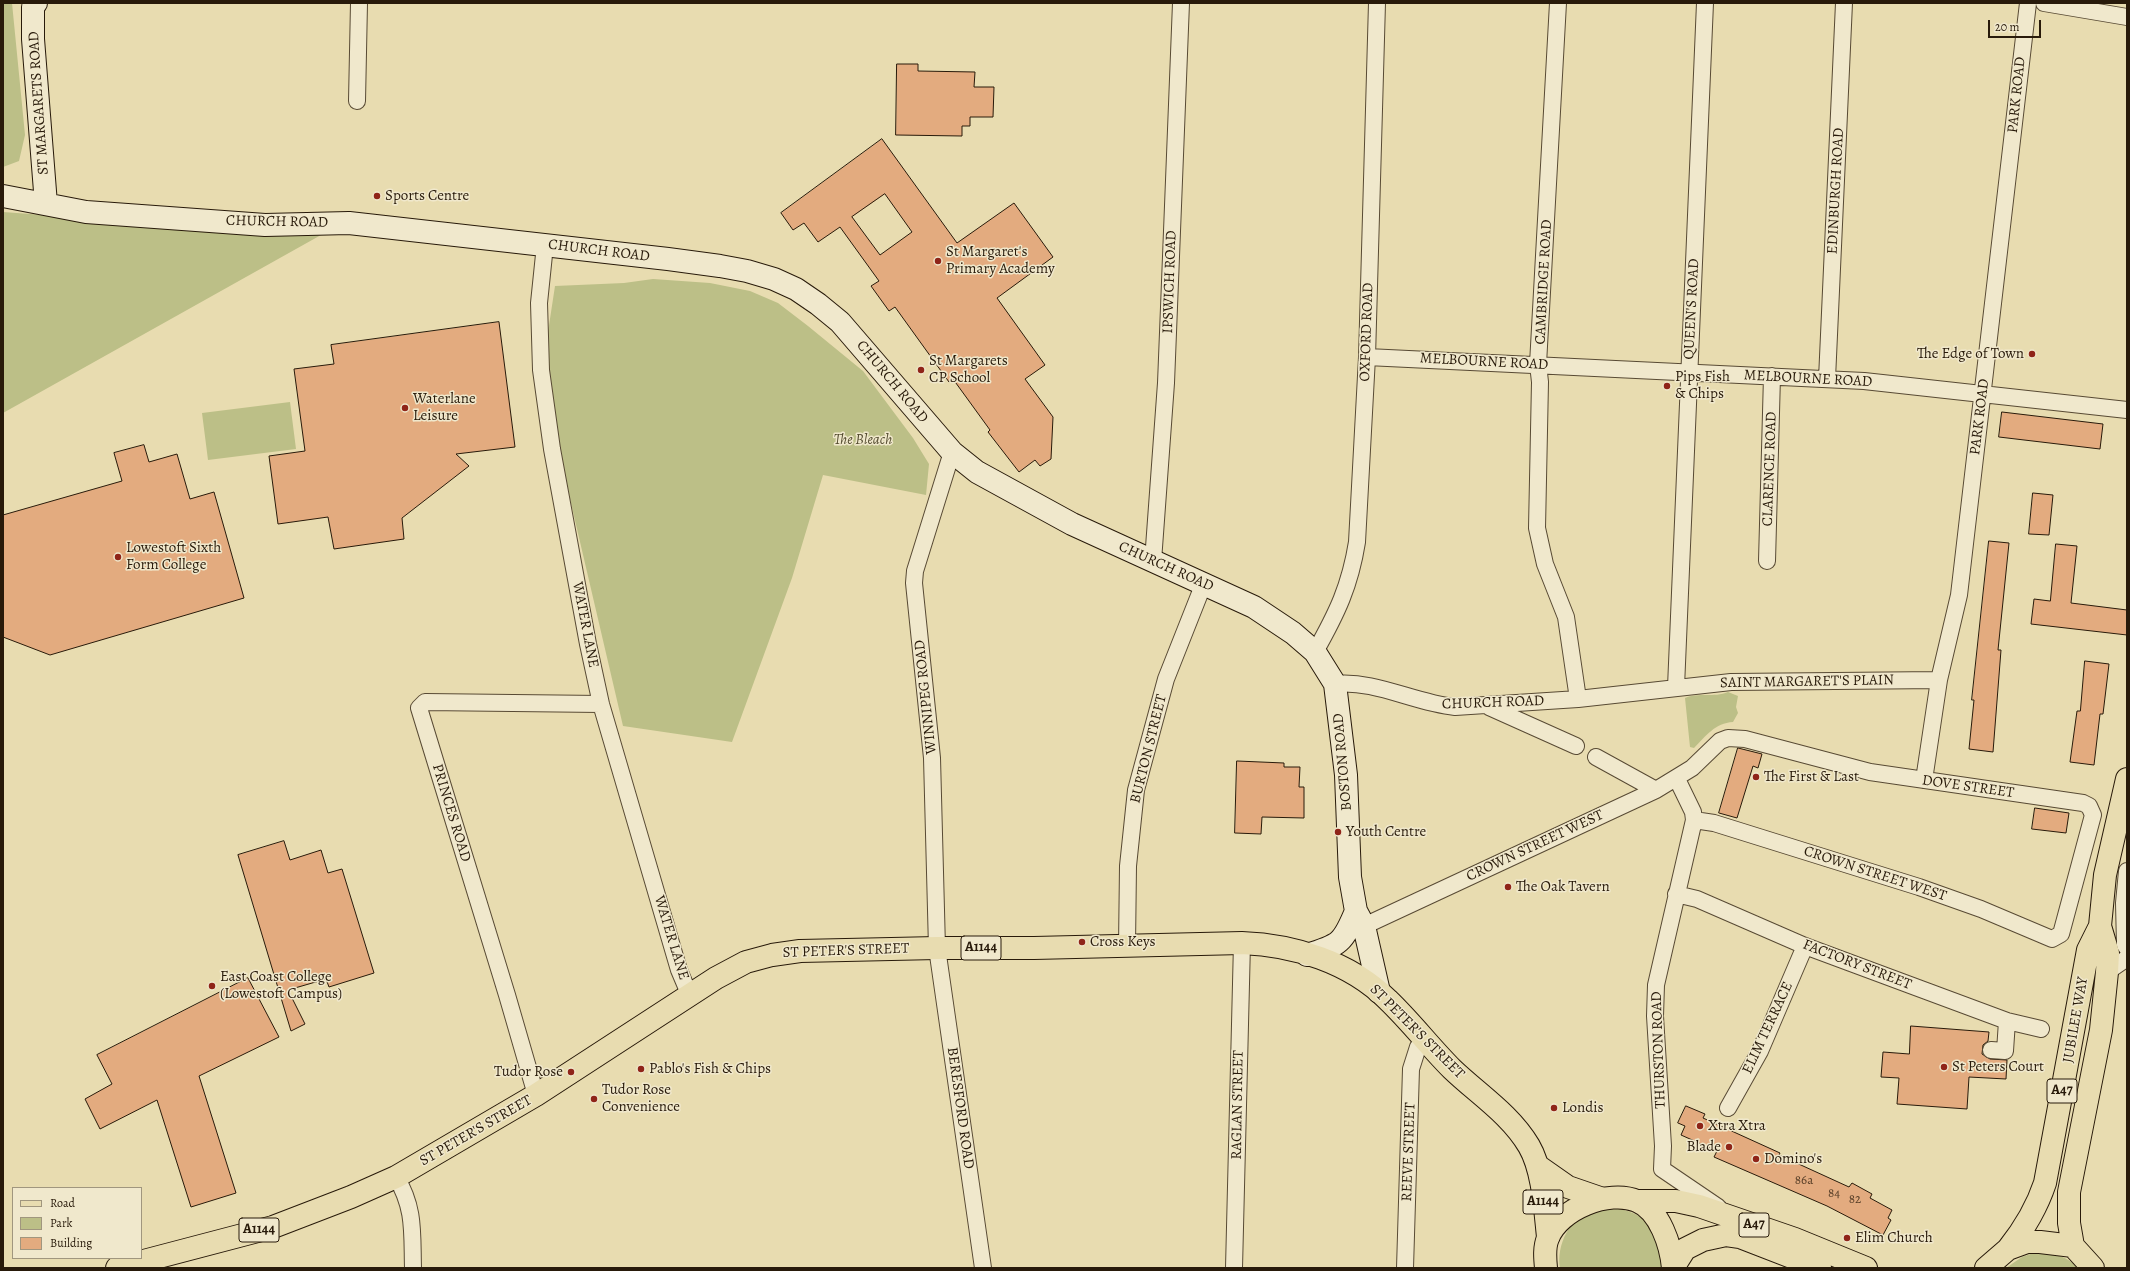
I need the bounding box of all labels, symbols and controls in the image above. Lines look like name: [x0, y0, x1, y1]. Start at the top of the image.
scale bar: [1990, 12, 2043, 38]
text: 20 m: [1995, 19, 2019, 35]
street label: ST MARGARETS ROAD: [25, 31, 53, 175]
street label: PARK ROAD: [2004, 56, 2030, 134]
street label: EDINBURGH ROAD: [1824, 127, 1848, 255]
place label: Sports Centre: [385, 187, 469, 205]
marker: Sports Centre: [372, 191, 382, 201]
street label: CHURCH ROAD: [226, 212, 328, 232]
street label: CAMBRIDGE ROAD: [1532, 219, 1556, 345]
street label: IPSWICH ROAD: [1159, 230, 1181, 334]
street label: CHURCH ROAD: [547, 236, 651, 266]
place label: St Margaret's Primary Academy: [946, 243, 1055, 278]
marker: St Margaret's Primary Academy: [933, 256, 943, 266]
street label: QUEEN'S ROAD: [1680, 258, 1704, 360]
street label: OXFORD ROAD: [1356, 282, 1378, 382]
street label: CHURCH ROAD: [852, 337, 932, 427]
place label: The Edge of Town: [1917, 345, 2024, 363]
marker: The Edge of Town: [2027, 349, 2037, 359]
street label: MELBOURNE ROAD: [1419, 350, 1549, 374]
place label: St Margarets CP School: [929, 352, 1008, 387]
marker: St Margarets CP School: [916, 365, 926, 375]
street label: MELBOURNE ROAD: [1743, 367, 1873, 391]
place label: Pips Fish & Chips: [1675, 368, 1730, 403]
street label: PARK ROAD: [1966, 378, 1994, 456]
marker: Pips Fish & Chips: [1662, 381, 1672, 391]
place label: Waterlane Leisure: [413, 390, 476, 425]
marker: Waterlane Leisure: [400, 403, 410, 413]
street label: CLARENCE ROAD: [1759, 411, 1781, 527]
park label: The Bleach: [834, 431, 892, 449]
street label: CHURCH ROAD: [1116, 538, 1216, 596]
place label: Lowestoft Sixth Form College: [126, 539, 221, 574]
marker: Lowestoft Sixth Form College: [113, 552, 123, 562]
street label: WATER LANE: [568, 580, 602, 670]
street label: WINNIPEG ROAD: [911, 639, 941, 755]
street label: SAINT MARGARET'S PLAIN: [1720, 671, 1894, 693]
street label: CHURCH ROAD: [1442, 692, 1544, 714]
street label: BURTON STREET: [1127, 693, 1171, 805]
street label: BOSTON ROAD: [1330, 712, 1356, 812]
street label: PRINCES ROAD: [428, 762, 474, 864]
place label: The First & Last: [1764, 768, 1859, 786]
marker: The First & Last: [1751, 772, 1761, 782]
street label: DOVE STREET: [1921, 772, 2015, 802]
street label: CROWN STREET WEST: [1464, 806, 1606, 886]
place label: Youth Centre: [1346, 823, 1426, 841]
marker: Youth Centre: [1333, 827, 1343, 837]
street label: CROWN STREET WEST: [1801, 842, 1949, 906]
place label: The Oak Tavern: [1516, 878, 1610, 896]
marker: The Oak Tavern: [1503, 882, 1513, 892]
street label: WATER LANE: [650, 894, 692, 982]
place label: Cross Keys: [1090, 933, 1156, 951]
road number: A1144: [961, 936, 1001, 960]
street label: FACTORY STREET: [1800, 936, 1914, 994]
marker: Cross Keys: [1077, 937, 1087, 947]
street label: ST PETER'S STREET: [782, 940, 910, 962]
place label: East Coast College (Lowestoft Campus): [220, 968, 342, 1003]
street label: JUBILEE WAY: [2060, 976, 2092, 1064]
street label: ELIM TERRACE: [1739, 979, 1797, 1077]
marker: East Coast College (Lowestoft Campus): [207, 981, 217, 991]
street label: ST PETER'S STREET: [1366, 981, 1468, 1083]
street label: THURSTON ROAD: [1648, 991, 1670, 1109]
street label: BERESFORD ROAD: [943, 1046, 977, 1170]
street label: RAGLAN STREET: [1228, 1050, 1248, 1160]
place label: St Peters Court: [1952, 1058, 2044, 1076]
place label: Pablo's Fish & Chips: [649, 1060, 771, 1078]
marker: St Peters Court: [1939, 1062, 1949, 1072]
place label: Tudor Rose: [494, 1063, 563, 1081]
marker: Pablo's Fish & Chips: [636, 1064, 646, 1074]
marker: Tudor Rose: [566, 1067, 576, 1077]
road number: A47: [2047, 1079, 2077, 1103]
place label: Tudor Rose Convenience: [602, 1081, 680, 1116]
street label: ST PETER'S STREET: [417, 1092, 535, 1170]
marker: Tudor Rose Convenience: [589, 1094, 599, 1104]
place label: Londis: [1562, 1099, 1604, 1117]
street label: REEVE STREET: [1398, 1102, 1420, 1202]
marker: Londis: [1549, 1103, 1559, 1113]
place label: Xtra Xtra: [1708, 1117, 1766, 1135]
marker: Xtra Xtra: [1695, 1121, 1705, 1131]
place label: Blade: [1687, 1138, 1721, 1156]
marker: Blade: [1724, 1142, 1734, 1152]
place label: Domino's: [1764, 1150, 1822, 1168]
marker: Domino's: [1751, 1154, 1761, 1164]
house number: 86a: [1795, 1173, 1813, 1189]
house number: 84: [1828, 1186, 1840, 1202]
legend: [12, 1187, 142, 1259]
road number: A1144: [1523, 1190, 1563, 1214]
house number: 82: [1849, 1192, 1861, 1208]
text: Road: [50, 1195, 75, 1211]
road number: A47: [1739, 1213, 1769, 1237]
text: Park: [50, 1215, 73, 1231]
road number: A1144: [239, 1218, 279, 1242]
place label: Elim Church: [1855, 1229, 1933, 1247]
marker: Elim Church: [1842, 1233, 1852, 1243]
text: Building: [50, 1235, 92, 1251]

